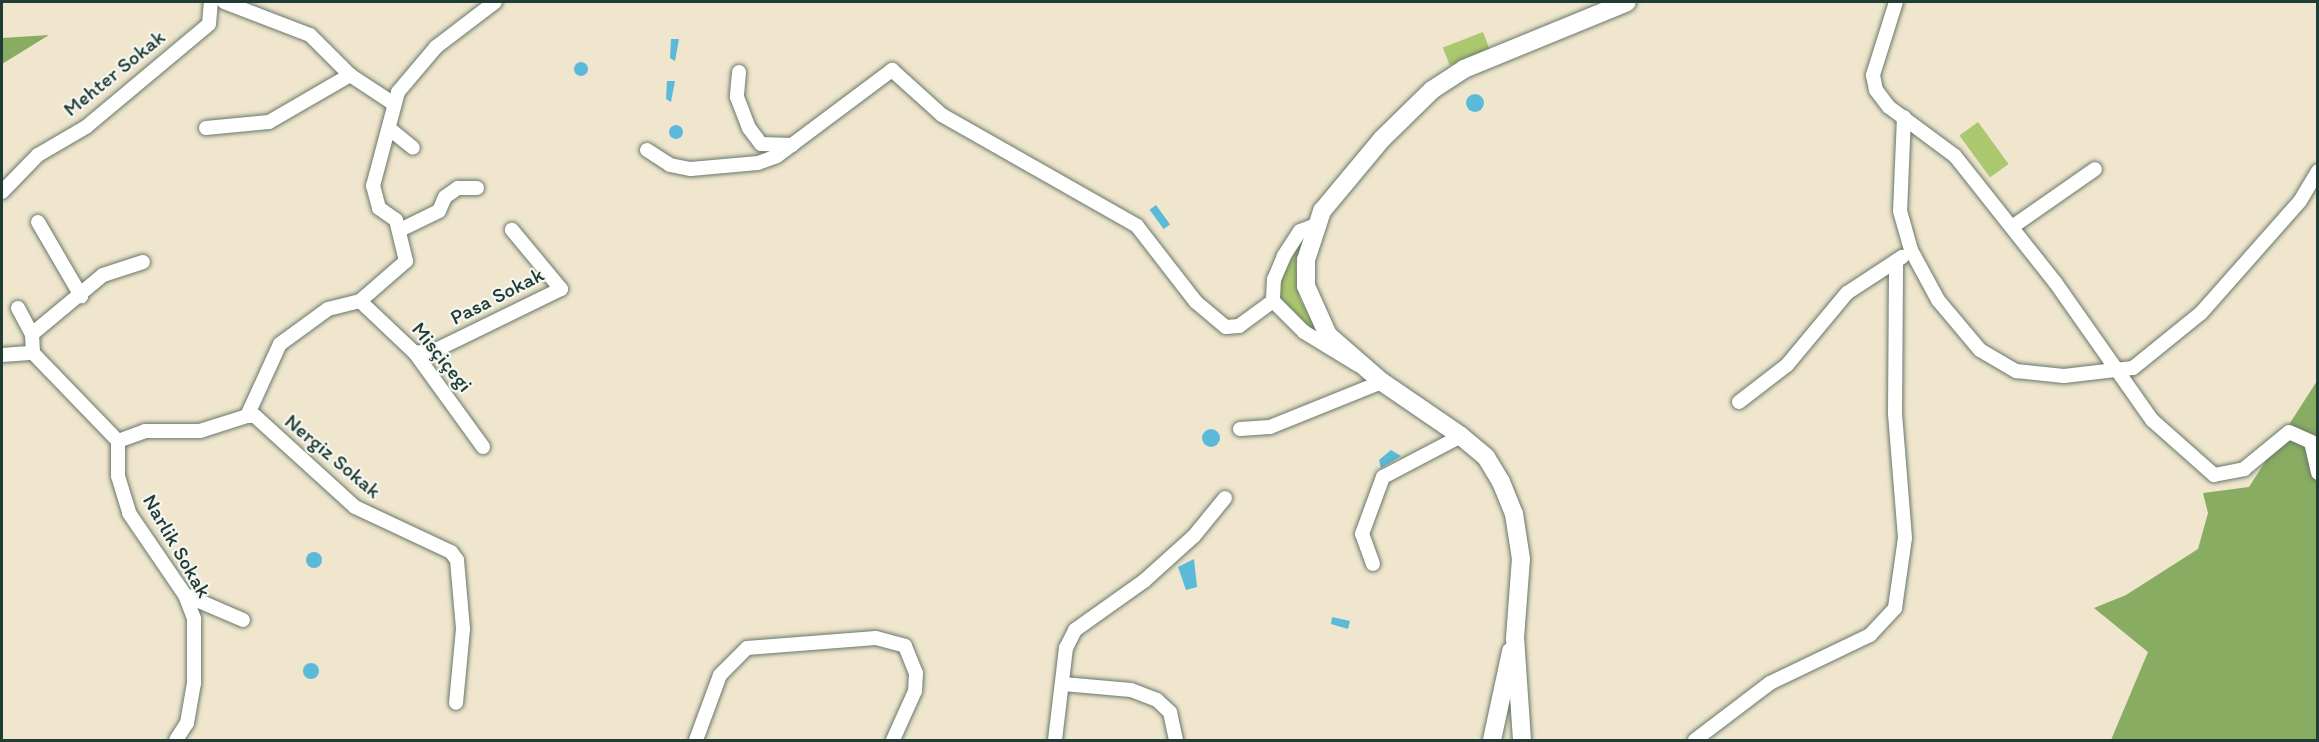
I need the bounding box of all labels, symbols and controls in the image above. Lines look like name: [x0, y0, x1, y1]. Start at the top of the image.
street label: Mehter Sokak: [58, 24, 170, 122]
street label: Pasa Sokak: [446, 262, 548, 330]
street label: Misçiçegi: [406, 317, 478, 397]
street label: Nergiz Sokak: [280, 409, 386, 503]
street label: Narlik Sokak: [137, 490, 217, 602]

